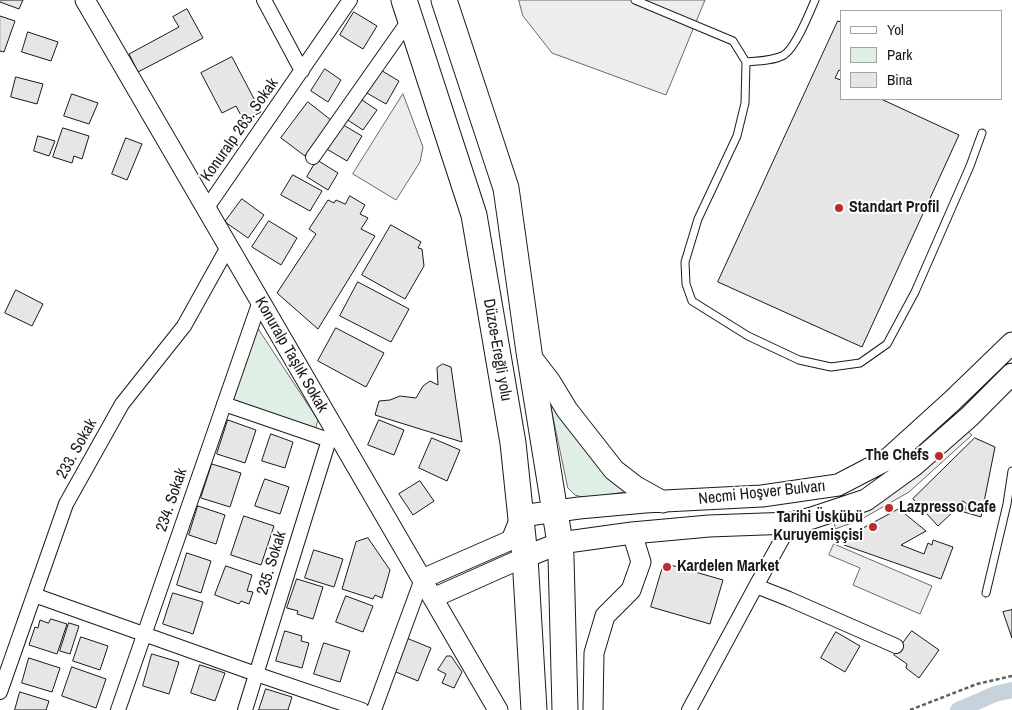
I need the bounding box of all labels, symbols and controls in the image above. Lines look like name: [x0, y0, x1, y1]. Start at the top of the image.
legend: [840, 10, 1002, 100]
text: Yol: [887, 19, 904, 40]
text: Park: [887, 44, 912, 65]
text: Bina: [887, 69, 912, 90]
street label: Konuralp 263. Sokak: [197, 75, 283, 185]
place label: Standart Profil: [849, 198, 939, 218]
marker: Standart Profil: [833, 202, 845, 214]
street label: Konuralp Taşlık Sokak: [250, 294, 332, 416]
street label: Düzce-Ereğli yolu: [479, 297, 515, 403]
street label: 233. Sokak: [53, 416, 101, 482]
place label: The Chefs: [866, 446, 929, 466]
marker: The Chefs: [933, 450, 945, 462]
street label: 234. Sokak: [152, 466, 192, 534]
street label: Necmi Hoşver Bulvarı: [698, 477, 826, 509]
place label: Lazpresso Cafe: [899, 498, 996, 518]
marker: Lazpresso Cafe: [883, 502, 895, 514]
place label: Tarihi Üskübü Kuruyemişçisi: [773, 508, 863, 546]
marker: Tarihi Üskübü Kuruyemişçisi: [867, 521, 879, 533]
street label: 235. Sokak: [253, 529, 291, 597]
place label: Kardelen Market: [677, 557, 779, 577]
marker: Kardelen Market: [661, 561, 673, 573]

